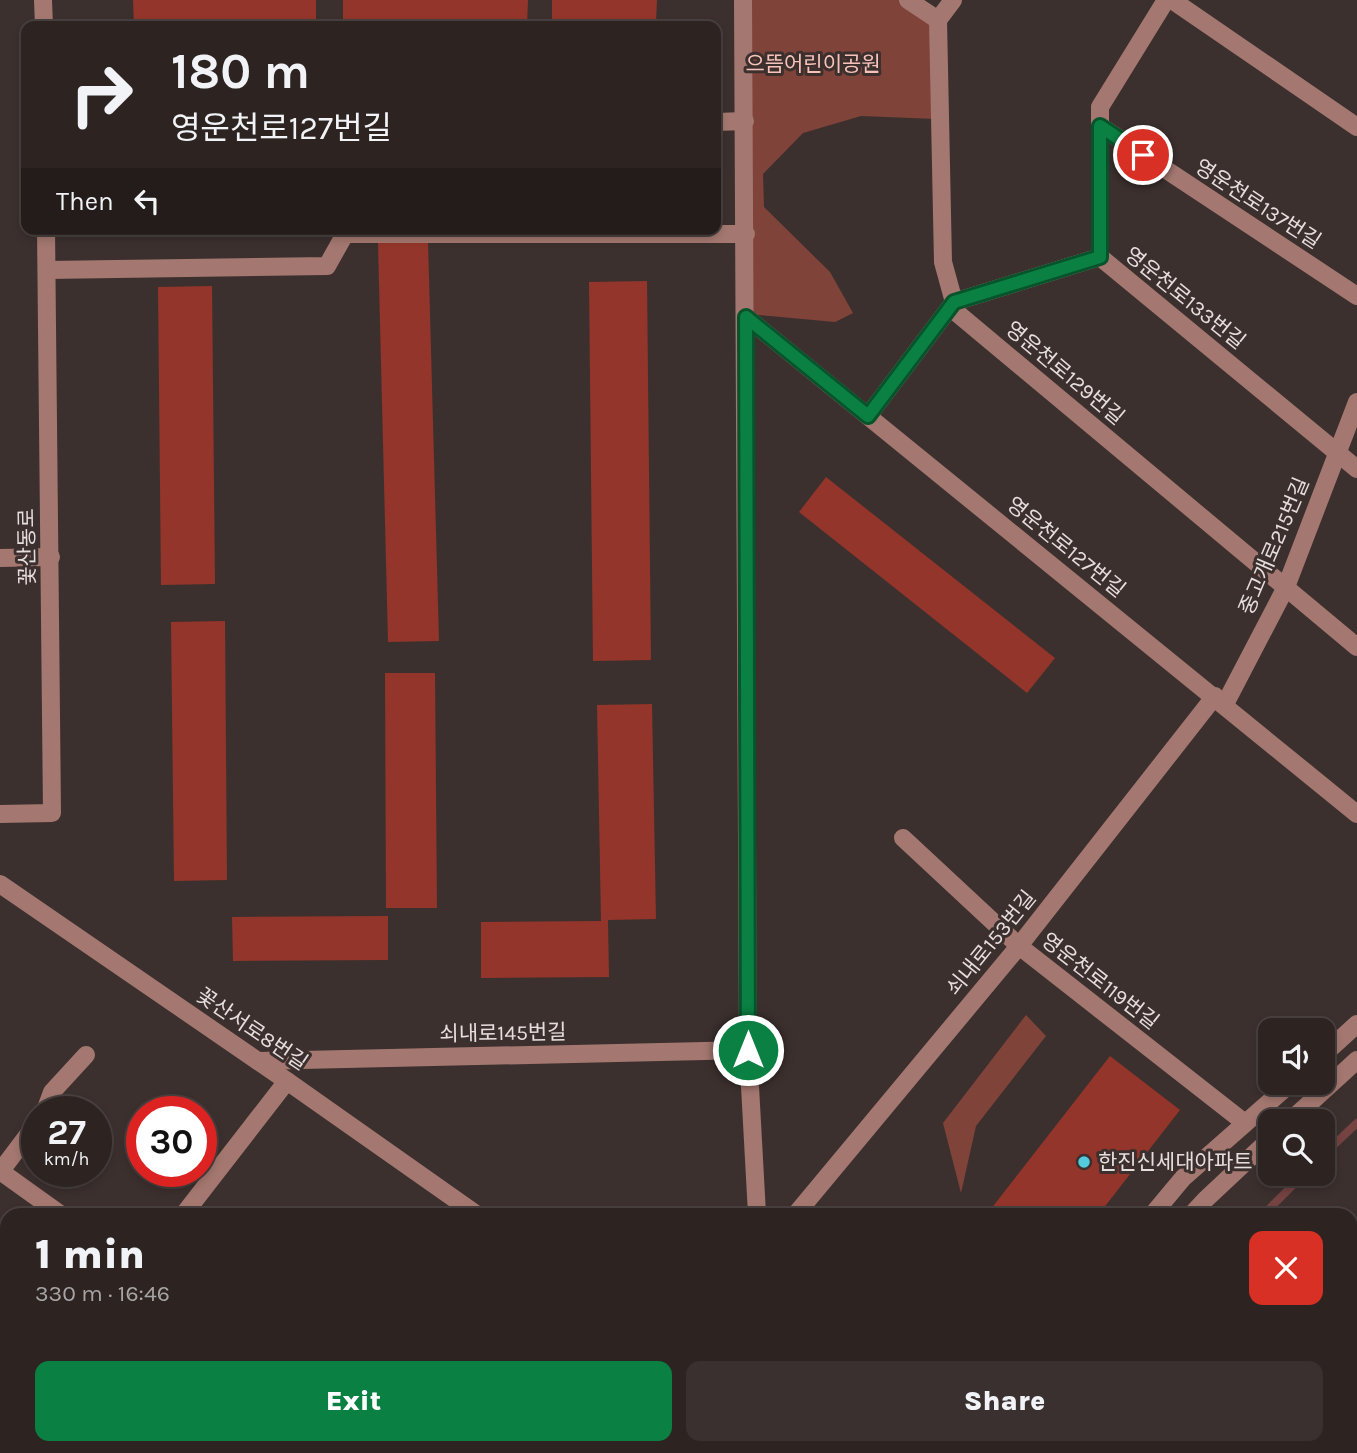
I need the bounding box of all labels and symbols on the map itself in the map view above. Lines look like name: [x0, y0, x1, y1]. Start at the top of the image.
park label: 으뜸어린이공원: [745, 52, 881, 76]
pin: [1113, 125, 1173, 185]
street label: 영운천로137번길: [1191, 154, 1325, 254]
street label: 영운천로133번길: [1120, 242, 1250, 354]
street label: 영운천로129번길: [1001, 316, 1129, 430]
street label: 중고개로215번길: [1234, 474, 1314, 618]
street label: 영운천로127번길: [1002, 492, 1130, 602]
street label: 꽃산동로: [14, 508, 40, 586]
street label: 쇠내로153번길: [941, 886, 1041, 1000]
street label: 영운천로119번길: [1037, 928, 1163, 1034]
street label: 꽃산서로8번길: [192, 983, 312, 1075]
position arrow: [711, 1013, 785, 1087]
street label: 쇠내로145번길: [439, 1020, 567, 1046]
speed limit sign: 30: [126, 1096, 217, 1187]
place label: 한진신세대아파트: [1098, 1150, 1253, 1174]
marker: 한진신세대아파트: [1076, 1154, 1092, 1170]

